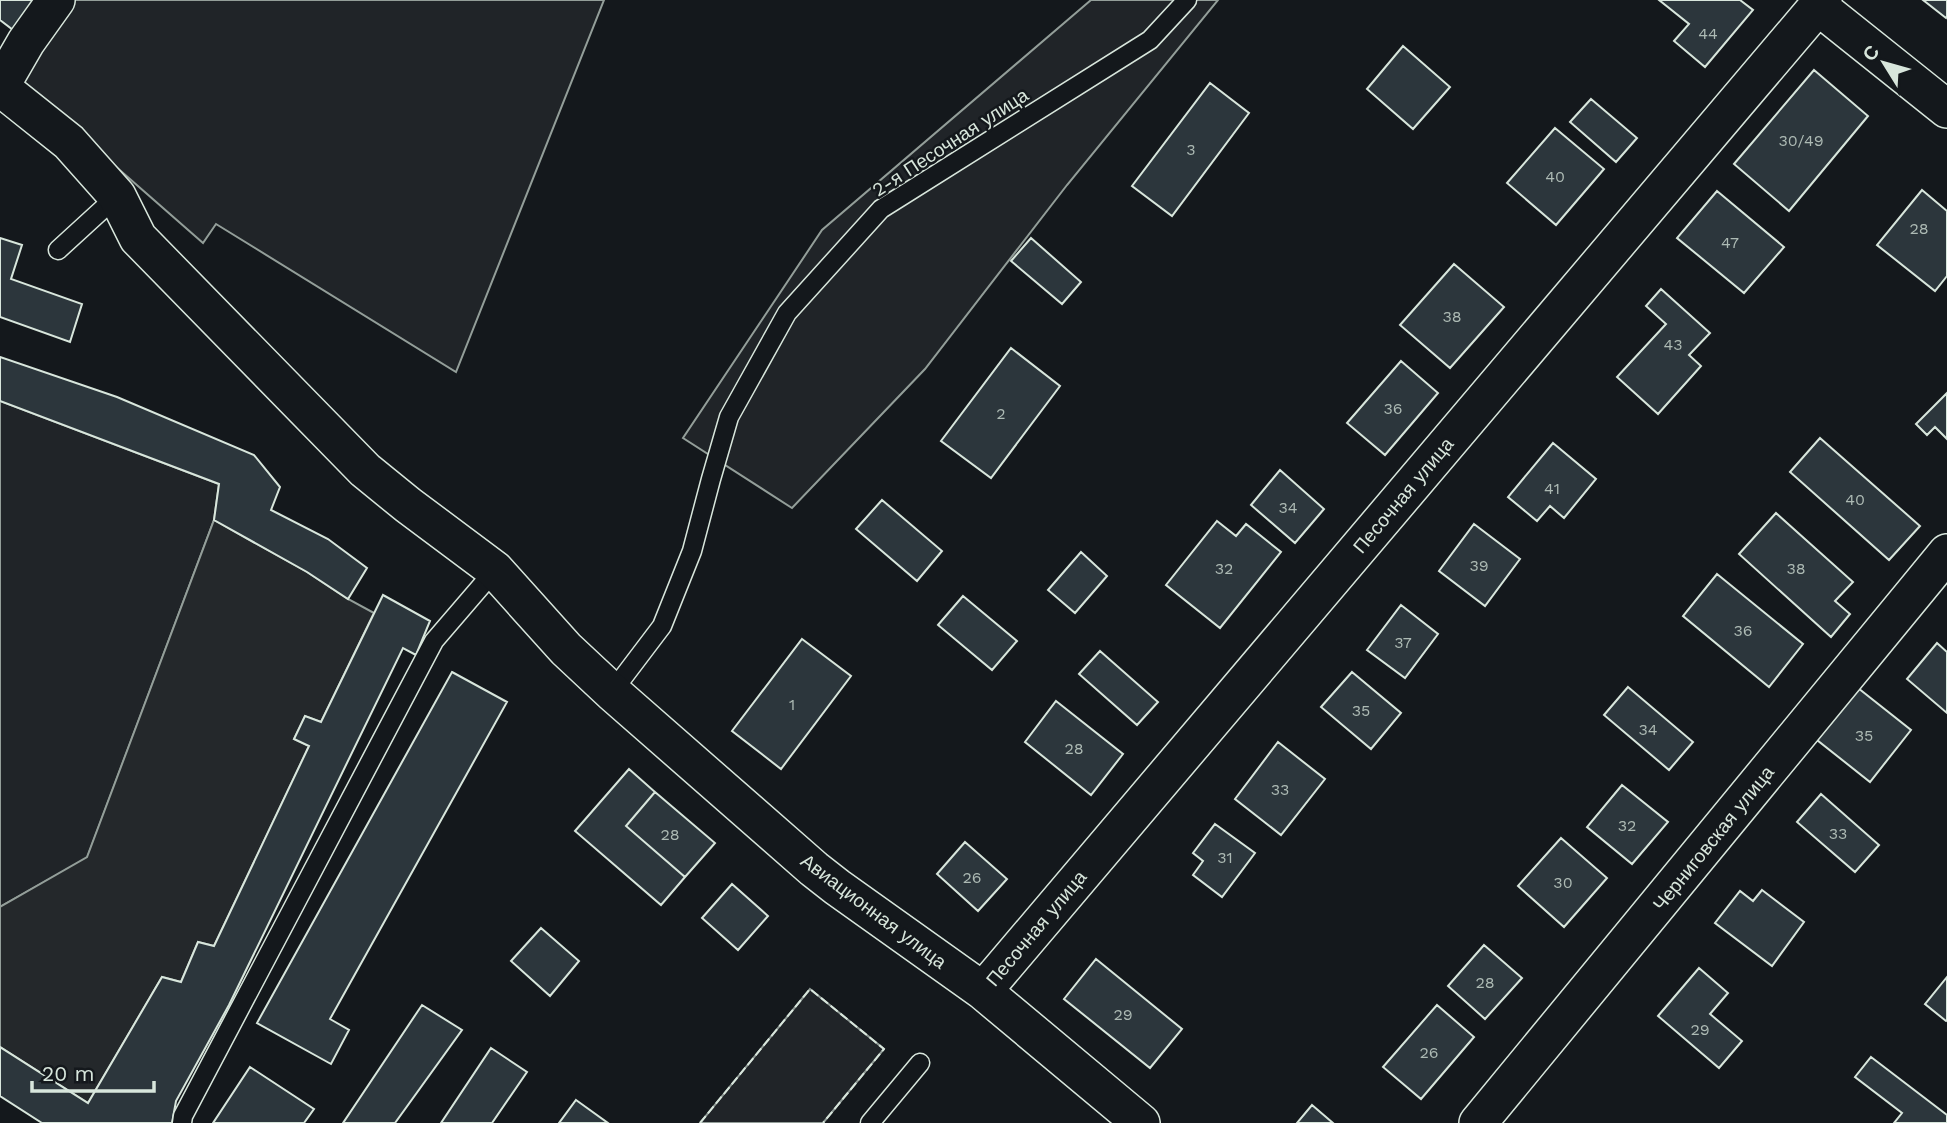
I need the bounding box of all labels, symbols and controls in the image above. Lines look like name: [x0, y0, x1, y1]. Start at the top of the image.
house number: 44: [1698, 24, 1718, 43]
north arrow: [1849, 28, 1919, 98]
text: С: [1858, 40, 1884, 65]
street label: 2-я Песочная улица: [868, 83, 1033, 201]
house number: 30/49: [1778, 131, 1824, 150]
house number: 3: [1186, 140, 1196, 159]
house number: 40: [1545, 167, 1565, 186]
house number: 28: [1909, 219, 1929, 238]
house number: 47: [1721, 233, 1739, 252]
house number: 38: [1442, 307, 1462, 326]
house number: 43: [1663, 335, 1683, 354]
house number: 36: [1383, 399, 1403, 418]
house number: 2: [996, 404, 1006, 423]
street label: Песочная улица: [1348, 432, 1459, 558]
house number: 41: [1544, 479, 1560, 498]
house number: 40: [1845, 490, 1865, 509]
house number: 34: [1278, 498, 1298, 517]
house number: 39: [1469, 556, 1489, 575]
house number: 32: [1215, 559, 1233, 578]
house number: 38: [1786, 559, 1806, 578]
house number: 36: [1733, 621, 1753, 640]
house number: 37: [1394, 633, 1412, 652]
house number: 1: [789, 695, 795, 714]
house number: 35: [1352, 701, 1370, 720]
house number: 34: [1638, 720, 1658, 739]
house number: 35: [1855, 726, 1873, 745]
house number: 28: [1064, 739, 1084, 758]
street label: Черниговская улица: [1648, 761, 1779, 915]
house number: 33: [1271, 780, 1289, 799]
house number: 32: [1618, 816, 1636, 835]
house number: 33: [1829, 824, 1847, 843]
house number: 28: [660, 825, 680, 844]
house number: 31: [1217, 848, 1233, 867]
street label: Авиационная улица: [796, 849, 951, 974]
street label: Песочная улица: [981, 865, 1092, 991]
house number: 26: [962, 868, 982, 887]
house number: 30: [1553, 873, 1573, 892]
house number: 28: [1475, 973, 1495, 992]
house number: 29: [1113, 1005, 1133, 1024]
house number: 29: [1690, 1020, 1710, 1039]
house number: 26: [1419, 1043, 1439, 1062]
scale bar: [32, 1050, 154, 1094]
text: 20 m: [42, 1061, 94, 1086]

